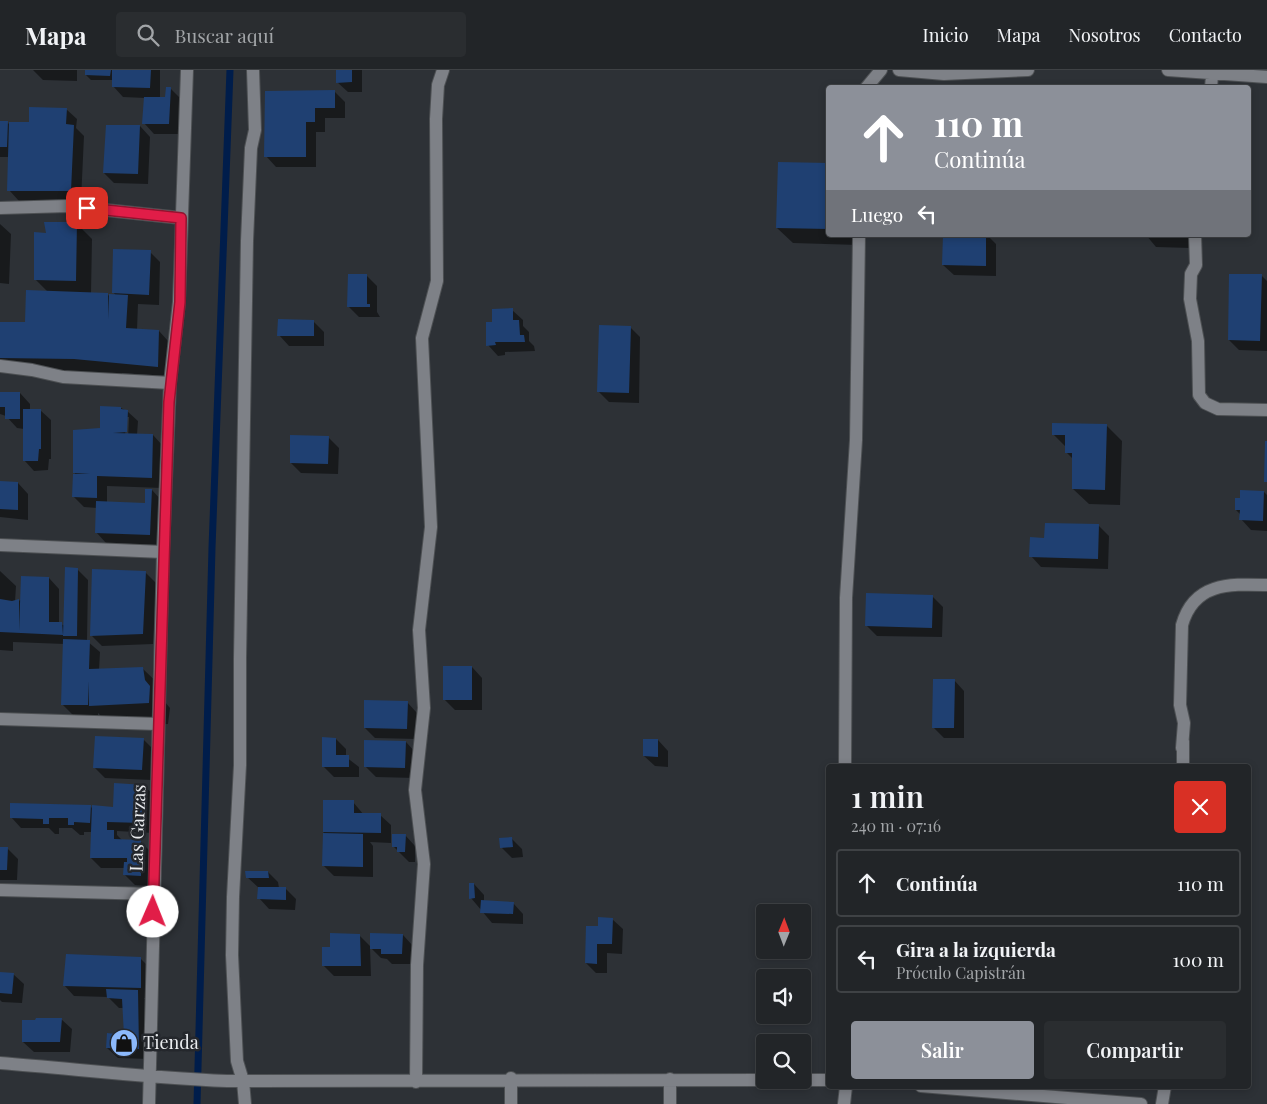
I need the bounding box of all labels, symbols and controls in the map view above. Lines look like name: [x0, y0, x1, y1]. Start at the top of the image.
search box: [116, 12, 466, 57]
text: Mapa: [25, 19, 86, 51]
icon: search: [134, 21, 162, 49]
text: Buscar aquí: [174, 22, 274, 48]
text: Inicio: [923, 23, 969, 47]
text: Mapa: [997, 23, 1041, 47]
text: Nosotros: [1069, 23, 1141, 47]
text: Contacto: [1169, 23, 1242, 47]
text: 110 m: [934, 99, 1023, 146]
icon: ahead: [851, 105, 916, 170]
text: Continúa: [934, 144, 1025, 174]
pin: [66, 187, 108, 229]
icon: arrive: [73, 194, 101, 222]
icon: left: [913, 200, 941, 228]
text: Luego: [851, 201, 903, 227]
text: 1 min: [851, 776, 924, 816]
button: close: [1174, 781, 1226, 833]
street label: Las Garzas: [123, 784, 151, 872]
text: 240 m · 07:16: [851, 815, 941, 836]
icon: ahead: [853, 869, 881, 897]
text: Continúa: [896, 870, 978, 896]
text: 110 m: [1177, 870, 1224, 896]
position arrow: [126, 885, 178, 937]
north arrow: [756, 904, 811, 959]
map controls: [756, 904, 811, 1089]
text: Gira a la izquierda: [896, 936, 1056, 962]
icon: left: [853, 945, 881, 973]
text: 100 m: [1173, 946, 1224, 972]
text: Próculo Capistrán: [896, 962, 1026, 983]
button: sound: [756, 969, 811, 1024]
button: Salir: [851, 1021, 1034, 1079]
button: Compartir: [1044, 1021, 1226, 1079]
shop icon: Tienda: [109, 1028, 139, 1058]
place label: Tienda: [143, 1030, 199, 1054]
button: search: [756, 1034, 811, 1089]

